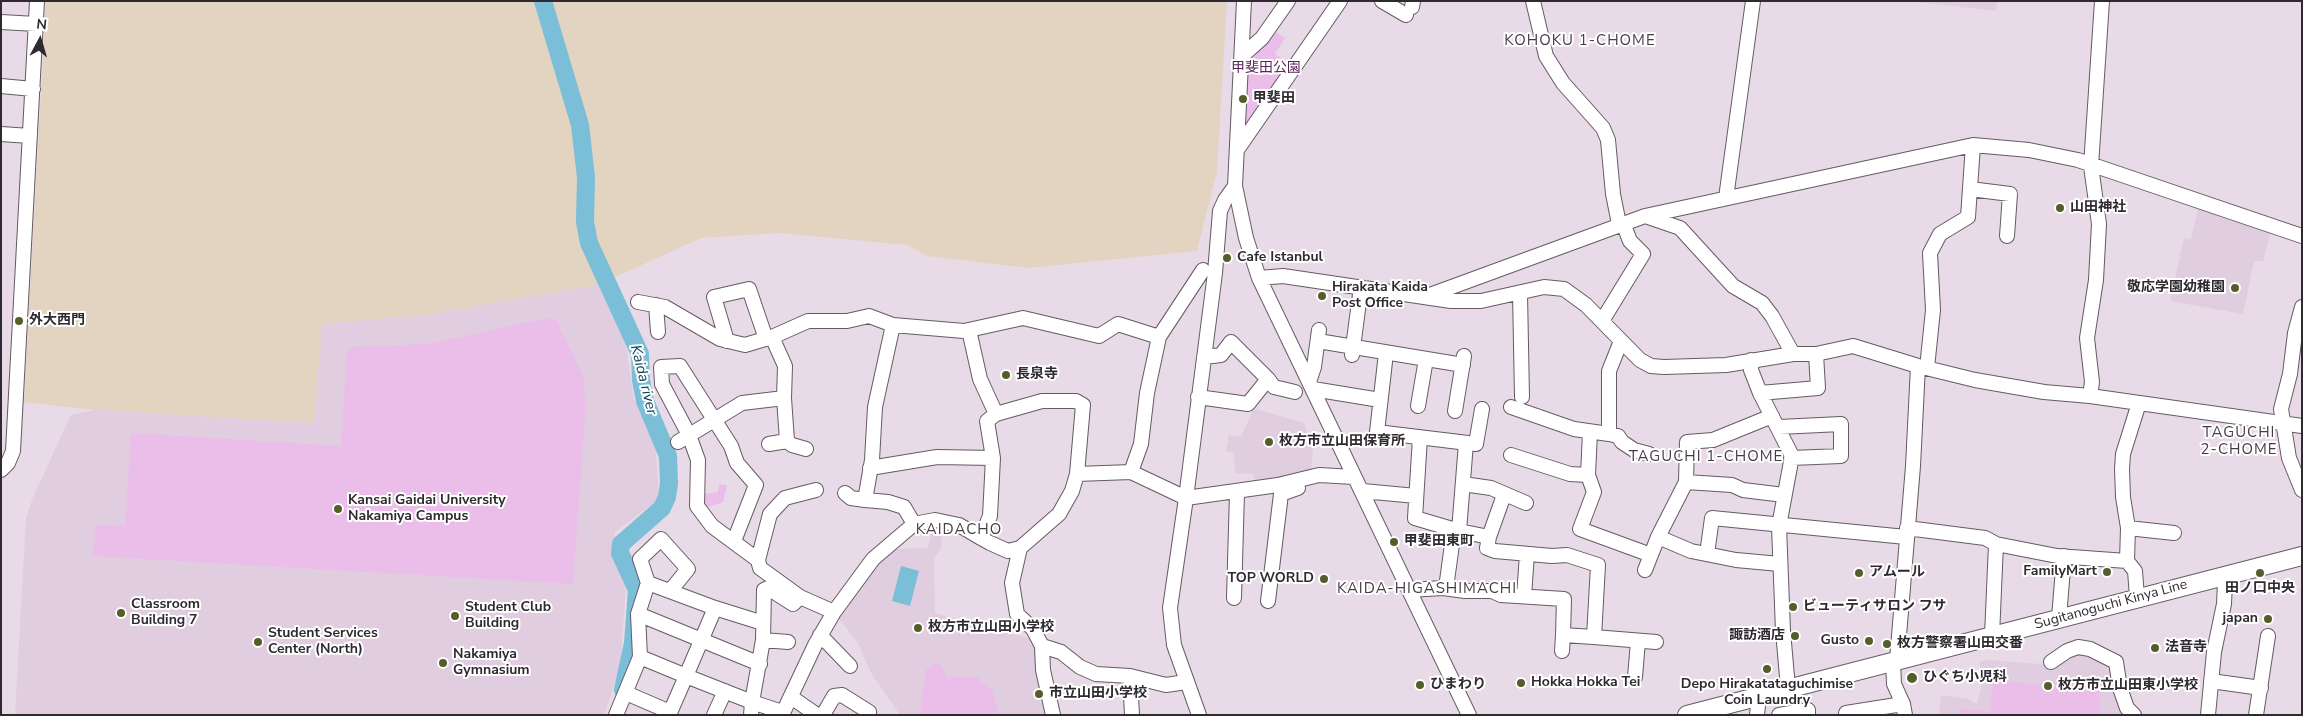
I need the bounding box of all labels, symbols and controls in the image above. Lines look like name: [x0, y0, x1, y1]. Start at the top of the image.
north arrow: [15, 15, 65, 65]
text: N: [35, 15, 48, 35]
district label: KOHOKU 1-CHOME: [1503, 32, 1657, 50]
park label: 甲斐田公園: [1231, 61, 1301, 77]
place label: 甲斐田: [1253, 91, 1295, 107]
marker: 甲斐田: [1237, 93, 1249, 105]
place label: 山田神社: [2070, 200, 2126, 216]
marker: 山田神社: [2054, 202, 2066, 214]
place label: Cafe Istanbul: [1237, 250, 1323, 266]
marker: Cafe Istanbul: [1221, 252, 1233, 264]
place label: Hirakata Kaida Post Office: [1332, 280, 1428, 312]
place label: 敬応学園幼稚園: [2127, 280, 2225, 296]
marker: 敬応学園幼稚園: [2229, 282, 2241, 294]
marker: Hirakata Kaida Post Office: [1316, 290, 1328, 302]
place label: 外大西門: [29, 313, 85, 329]
marker: 外大西門: [13, 315, 25, 327]
water label: Kaida river: [626, 343, 660, 417]
place label: 長泉寺: [1016, 367, 1058, 383]
marker: 長泉寺: [1000, 369, 1012, 381]
district label: TAGUCHI 2-CHOME: [2200, 424, 2278, 459]
place label: 枚方市立山田保育所: [1279, 434, 1405, 450]
marker: 枚方市立山田保育所: [1263, 436, 1275, 448]
district label: TAGUCHI 1-CHOME: [1627, 448, 1785, 466]
place label: Kansai Gaidai University Nakamiya Campus: [348, 493, 506, 526]
marker: Kansai Gaidai University Nakamiya Campus: [332, 503, 344, 515]
district label: KAIDACHO: [915, 521, 1003, 539]
place label: 甲斐田東町: [1404, 534, 1474, 550]
marker: 甲斐田東町: [1388, 536, 1400, 548]
place label: FamilyMart: [2023, 564, 2097, 580]
place label: アムール: [1869, 565, 1925, 581]
marker: FamilyMart: [2101, 566, 2113, 578]
marker: アムール: [1853, 567, 1865, 579]
marker: 田ノ口中央: [2254, 567, 2266, 579]
place label: TOP WORLD: [1228, 571, 1314, 587]
marker: TOP WORLD: [1318, 573, 1330, 585]
street label: Sugitanoguchi Kinya Line: [2033, 577, 2189, 633]
district label: KAIDA-HIGASHIMACHI: [1335, 580, 1519, 598]
place label: 田ノ口中央: [2225, 581, 2295, 597]
place label: Classroom Building 7: [131, 597, 200, 630]
place label: ビューティサロン フサ: [1803, 599, 1947, 615]
place label: Student Club Building: [465, 600, 551, 632]
marker: ビューティサロン フサ: [1787, 601, 1799, 613]
marker: Classroom Building 7: [115, 607, 127, 619]
marker: Student Club Building: [449, 610, 461, 622]
place label: japan: [2222, 611, 2258, 627]
marker: japan: [2262, 613, 2274, 625]
place label: 枚方市立山田小学校: [928, 620, 1054, 636]
marker: 枚方市立山田小学校: [912, 622, 924, 634]
place label: Student Services Center (North): [268, 626, 378, 658]
place label: 諏訪酒店: [1729, 628, 1785, 644]
marker: 諏訪酒店: [1789, 630, 1801, 642]
place label: Gusto: [1820, 633, 1859, 649]
marker: Gusto: [1863, 635, 1875, 647]
marker: Student Services Center (North): [252, 636, 264, 648]
place label: 枚方警察署山田交番: [1897, 636, 2023, 652]
marker: 枚方警察署山田交番: [1881, 638, 1893, 650]
place label: 法音寺: [2165, 640, 2207, 656]
marker: 法音寺: [2149, 642, 2161, 654]
place label: Nakamiya Gymnasium: [453, 647, 530, 680]
marker: Nakamiya Gymnasium: [437, 657, 449, 669]
marker: Depo Hirakatataguchimise Coin Laundry: [1761, 663, 1773, 675]
place label: ひぐち小児科: [1923, 670, 2007, 686]
marker: ひぐち小児科: [1905, 671, 1919, 685]
place label: Hokka Hokka Tei: [1531, 675, 1640, 691]
place label: ひまわり: [1430, 677, 1486, 693]
marker: Hokka Hokka Tei: [1515, 677, 1527, 689]
place label: Depo Hirakatataguchimise Coin Laundry: [1681, 677, 1853, 710]
place label: 枚方市立山田東小学校: [2058, 678, 2198, 694]
marker: ひまわり: [1414, 679, 1426, 691]
marker: 枚方市立山田東小学校: [2042, 680, 2054, 692]
place label: 市立山田小学校: [1049, 686, 1147, 702]
marker: 市立山田小学校: [1033, 688, 1045, 700]

